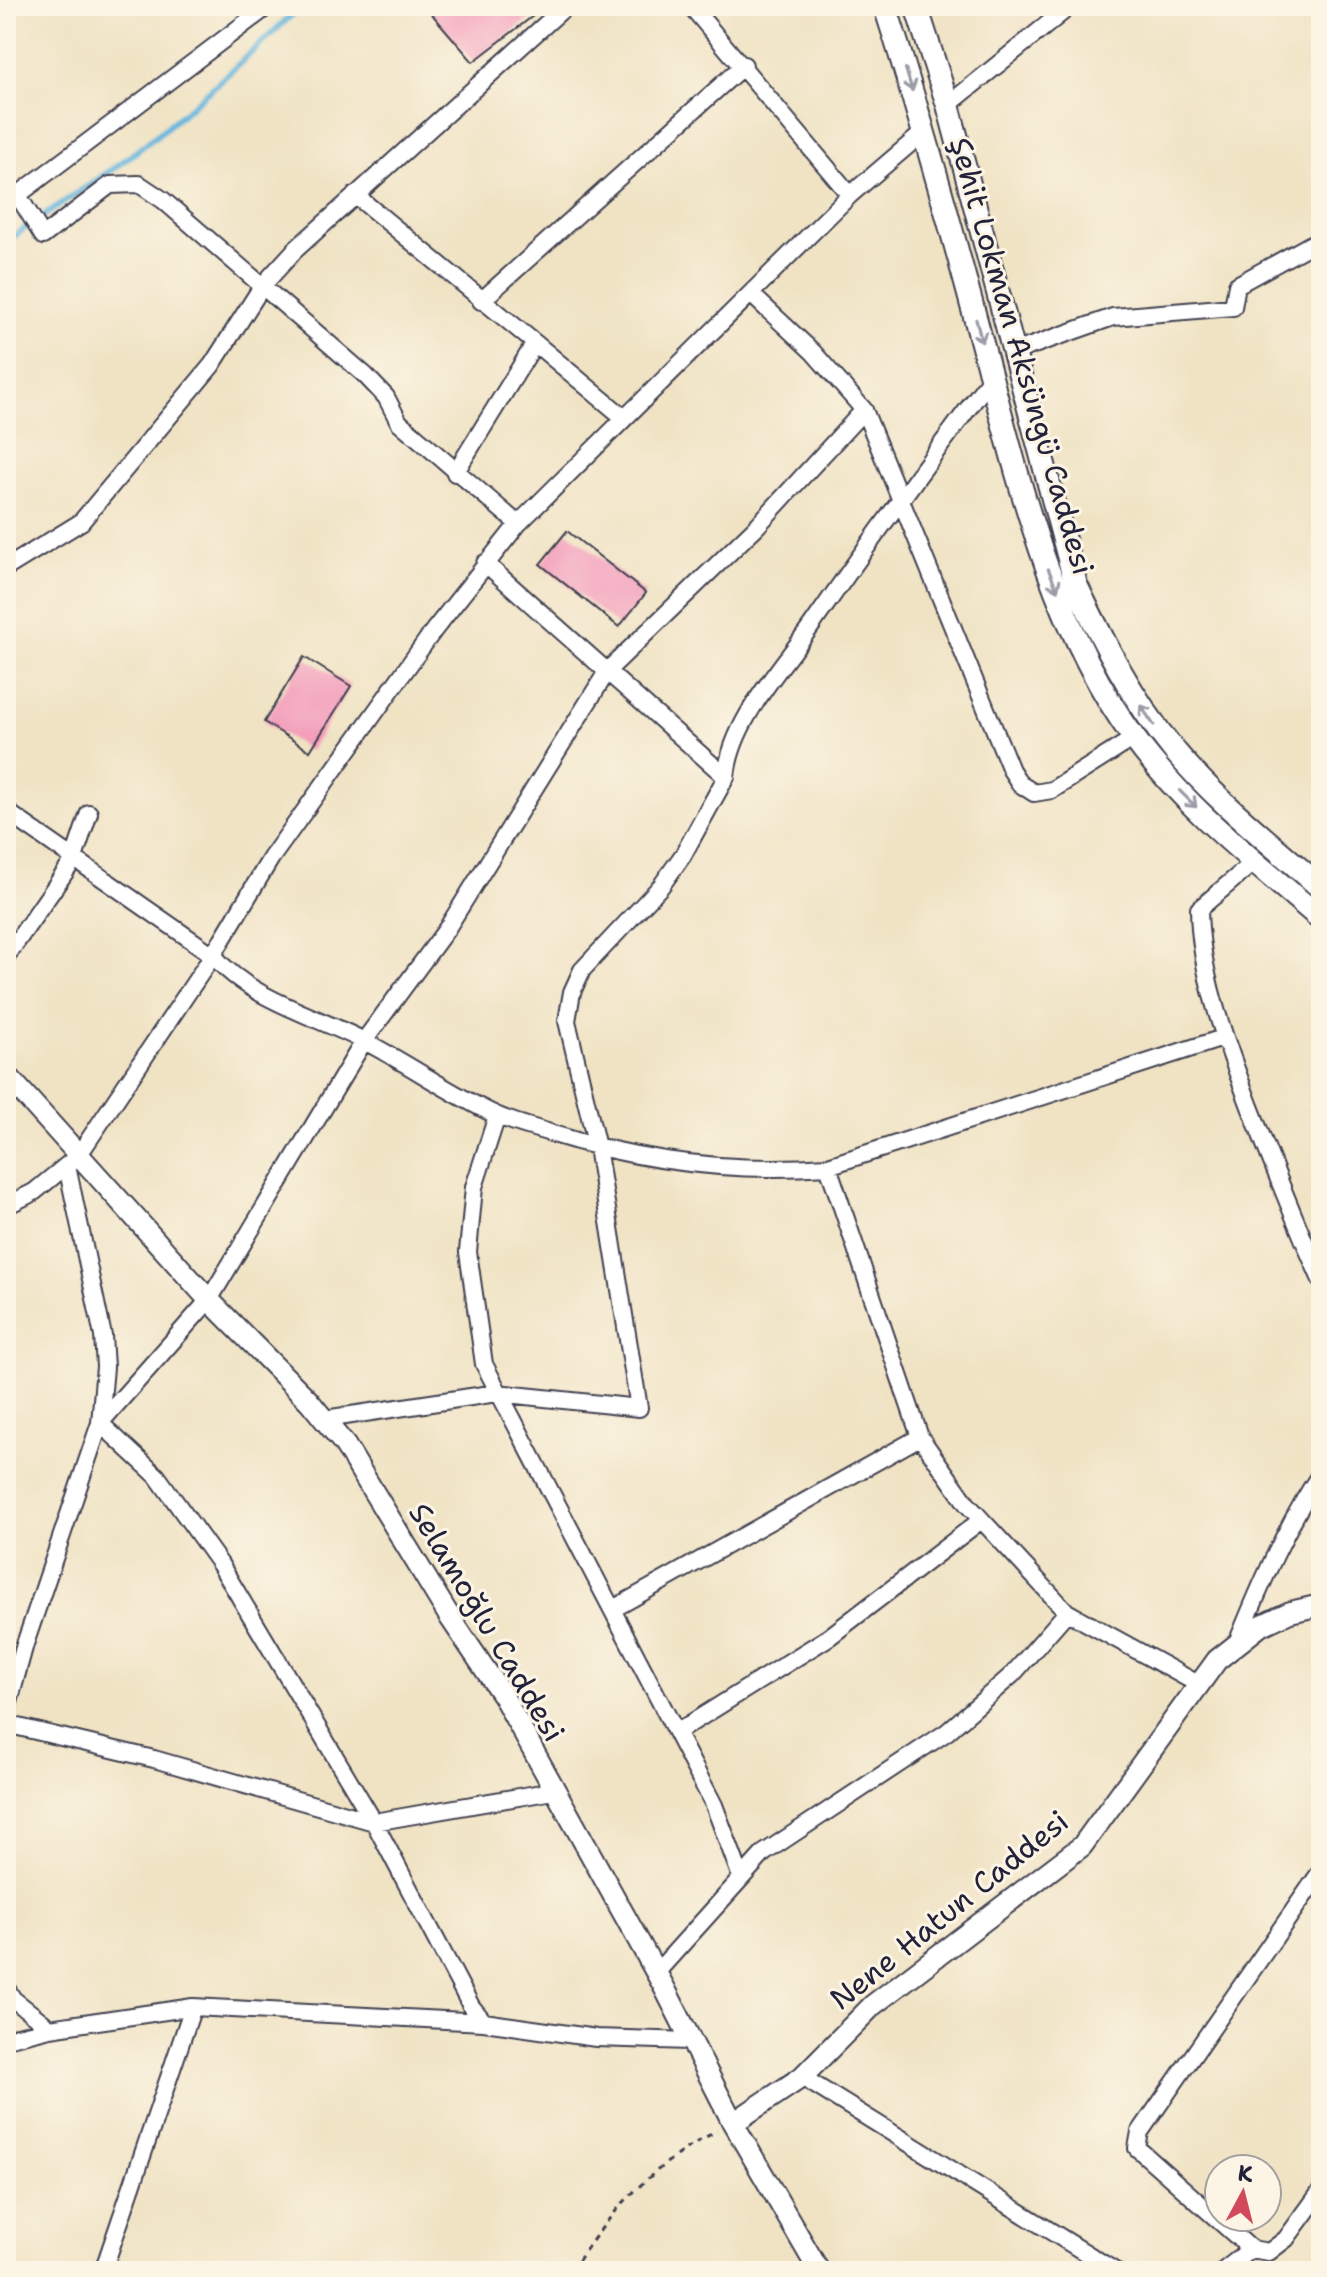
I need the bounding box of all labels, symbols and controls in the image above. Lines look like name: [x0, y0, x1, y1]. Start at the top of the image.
one-way arrow: [902, 67, 917, 93]
street label: Şehit Lokman Aksüngü Caddesi: [940, 133, 1104, 579]
one-way arrow: [972, 317, 987, 343]
one-way arrow: [1047, 567, 1062, 592]
one-way arrow: [1139, 704, 1155, 726]
one-way arrow: [1178, 790, 1198, 809]
street label: Selamoğlu Caddesi: [399, 1495, 575, 1749]
street label: Nene Hatun Caddesi: [821, 1801, 1077, 2019]
north arrow: [1203, 2153, 1283, 2233]
text: K: [1236, 2158, 1255, 2189]

